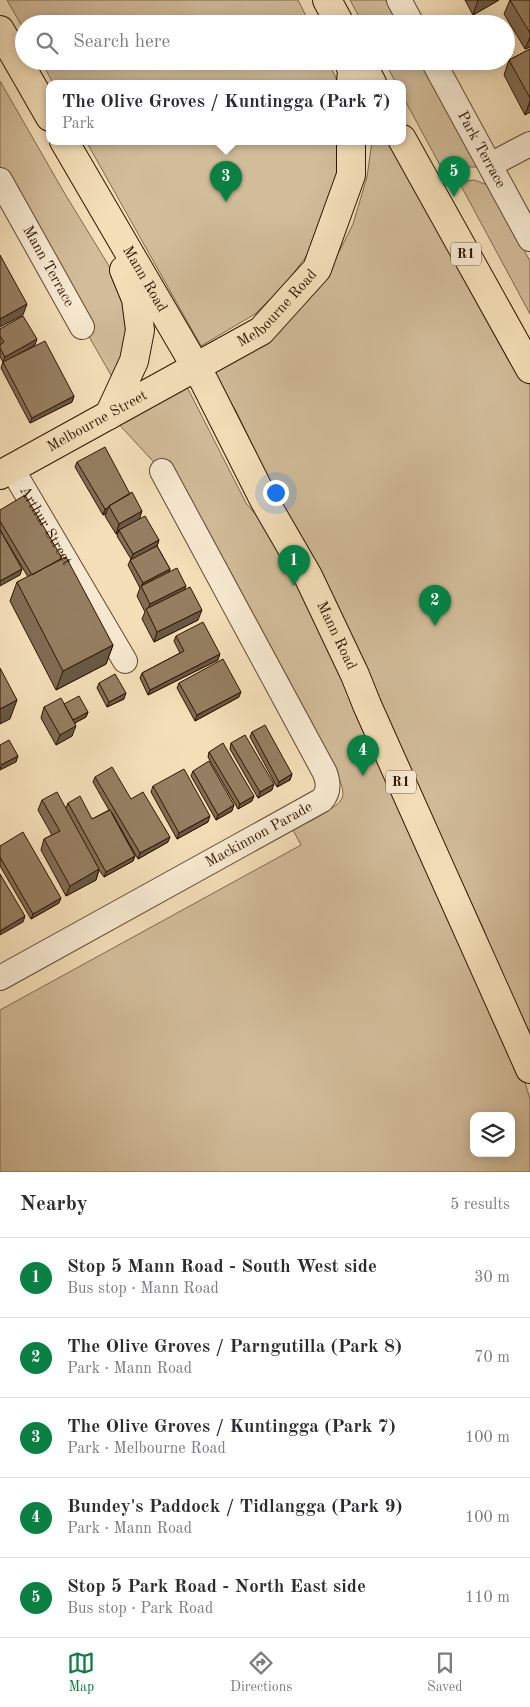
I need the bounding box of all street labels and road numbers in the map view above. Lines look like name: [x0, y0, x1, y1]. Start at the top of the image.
street label: Park Terrace: [454, 109, 508, 191]
street label: Mann Terrace: [20, 223, 77, 310]
road number: R1: [451, 242, 481, 266]
street label: Mann Road: [120, 244, 170, 315]
street label: Melbourne Road: [235, 267, 320, 350]
street label: Melbourne Street: [45, 388, 150, 455]
street label: Arthur Street: [16, 484, 75, 568]
street label: Mann Road: [314, 599, 359, 672]
road number: R1: [386, 770, 416, 794]
street label: Mackinnon Parade: [203, 799, 315, 870]

